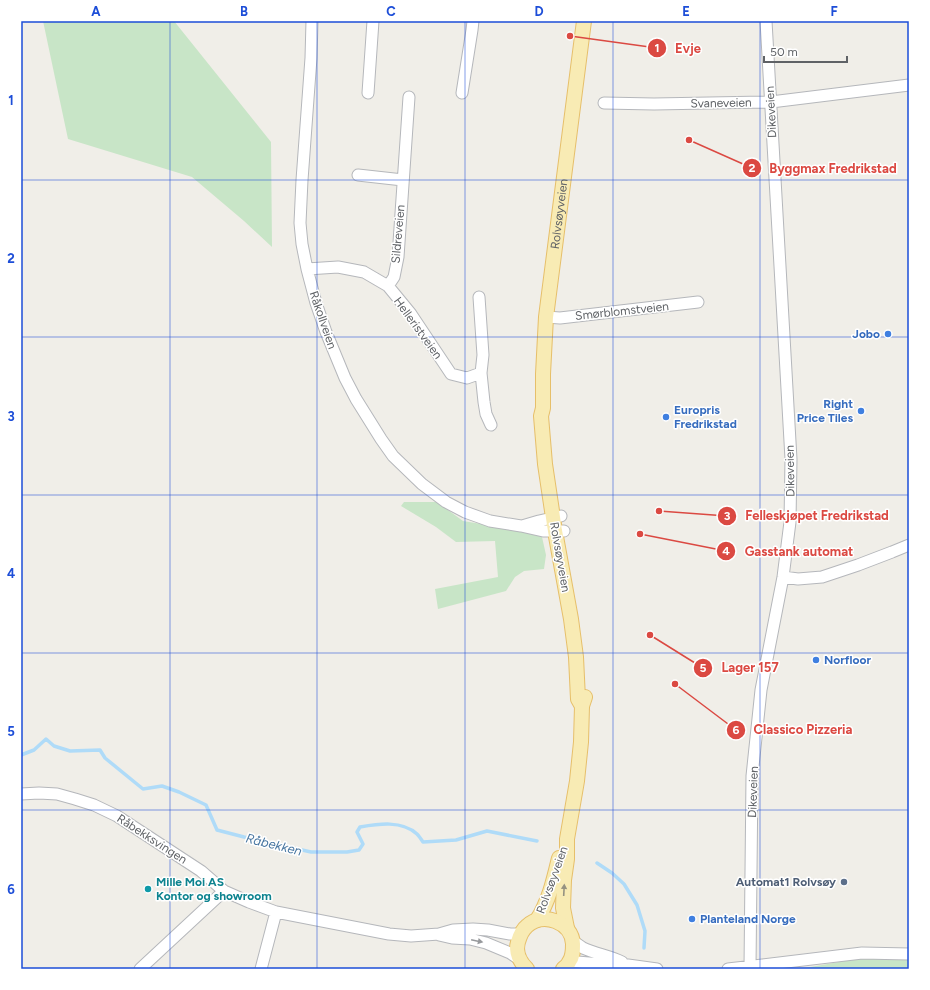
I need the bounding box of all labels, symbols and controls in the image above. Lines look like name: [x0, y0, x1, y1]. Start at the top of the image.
text: A: [91, 4, 101, 19]
text: B: [240, 4, 248, 19]
text: C: [386, 4, 396, 19]
text: D: [534, 4, 544, 19]
text: E: [682, 4, 690, 19]
text: F: [830, 4, 838, 19]
callout: Evje: [647, 35, 709, 60]
scale bar: [764, 38, 847, 64]
text: 1: [654, 41, 660, 55]
text: Evje: [675, 41, 701, 56]
text: 50 m: [770, 45, 798, 59]
street label: Dikeveien: [763, 85, 779, 138]
text: 1: [8, 93, 14, 108]
street label: Svaneveien: [690, 95, 752, 111]
callout: Byggmax Fredrikstad: [742, 156, 905, 181]
text: 2: [749, 161, 756, 175]
text: Byggmax Fredrikstad: [769, 161, 897, 176]
street label: Rolvsøyveien: [548, 178, 571, 250]
street label: Sildreveien: [388, 204, 408, 264]
text: 2: [7, 251, 15, 266]
street label: Råkollveien: [307, 289, 340, 351]
street label: Helleristveien: [391, 294, 445, 362]
street label: Smørblomstveien: [574, 299, 670, 323]
place label: Jobo: [852, 327, 880, 341]
marker: Jobo: [883, 329, 893, 339]
place label: Right Price Tiles: [797, 397, 853, 425]
place label: Europris Fredrikstad: [674, 403, 737, 431]
marker: Right Price Tiles: [856, 406, 866, 416]
text: 3: [7, 409, 15, 424]
marker: Europris Fredrikstad: [661, 412, 671, 422]
street label: Dikeveien: [783, 445, 797, 497]
callout: Felleskjøpet Fredrikstad: [717, 503, 897, 528]
text: Felleskjøpet Fredrikstad: [745, 508, 889, 523]
text: 3: [724, 509, 731, 523]
street label: Rolvsøyveien: [547, 521, 573, 593]
callout: Gasstank automat: [716, 539, 861, 564]
text: 4: [722, 544, 730, 558]
text: Gasstank automat: [745, 544, 853, 559]
text: 4: [7, 566, 15, 581]
place label: Norfloor: [824, 653, 871, 667]
callout: Lager 157: [693, 655, 786, 680]
marker: Norfloor: [811, 655, 821, 665]
text: Lager 157: [721, 660, 779, 675]
text: 5: [700, 661, 707, 675]
callout: Classico Pizzeria: [726, 717, 861, 742]
text: Classico Pizzeria: [754, 722, 853, 737]
text: 6: [733, 723, 740, 737]
text: 5: [7, 724, 15, 739]
street label: Dikeveien: [745, 766, 761, 818]
street label: Råbekksvingen: [114, 811, 190, 867]
water label: Råbekken: [244, 830, 304, 859]
street label: Rolvsøyveien: [533, 844, 571, 916]
place label: Mille Moi AS Kontor og showroom: [156, 875, 272, 903]
place label: Automat1 Rolvsøy: [736, 875, 836, 889]
marker: Automat1 Rolvsøy: [839, 877, 849, 887]
text: 6: [7, 882, 15, 897]
one-way arrow: [561, 883, 567, 896]
marker: Mille Moi AS Kontor og showroom: [143, 884, 153, 894]
place label: Planteland Norge: [700, 912, 796, 926]
marker: Planteland Norge: [687, 914, 697, 924]
one-way arrow: [471, 938, 483, 944]

